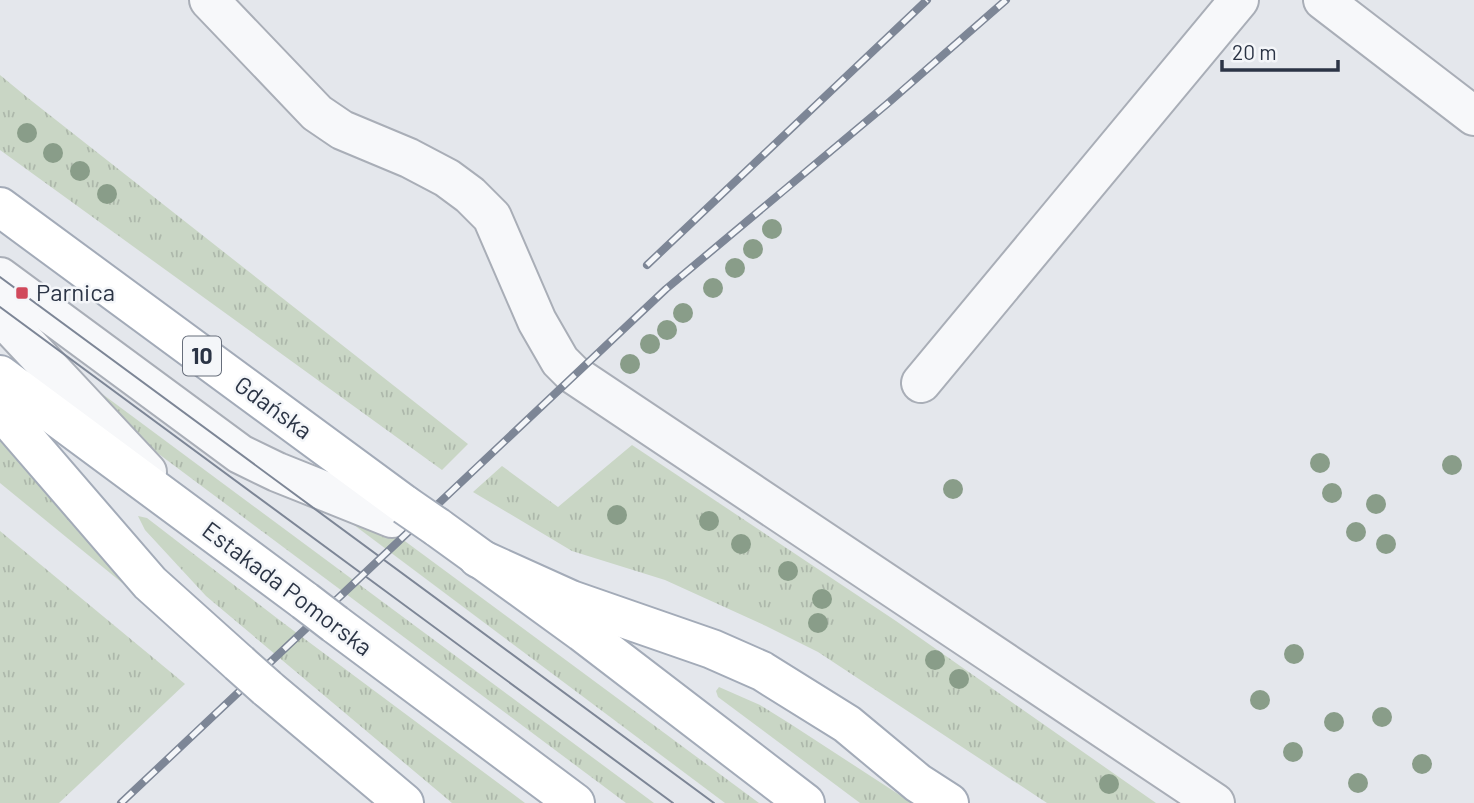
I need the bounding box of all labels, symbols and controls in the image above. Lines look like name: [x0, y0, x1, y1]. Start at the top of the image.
scale bar: [1222, 28, 1338, 72]
text: 20 m: [1232, 39, 1277, 64]
place label: Parnica: [36, 277, 115, 306]
marker: Parnica: [14, 285, 30, 301]
road number: 10: [183, 336, 221, 376]
street label: Gdańska: [230, 369, 318, 445]
street label: Estakada Pomorska: [197, 514, 379, 661]

